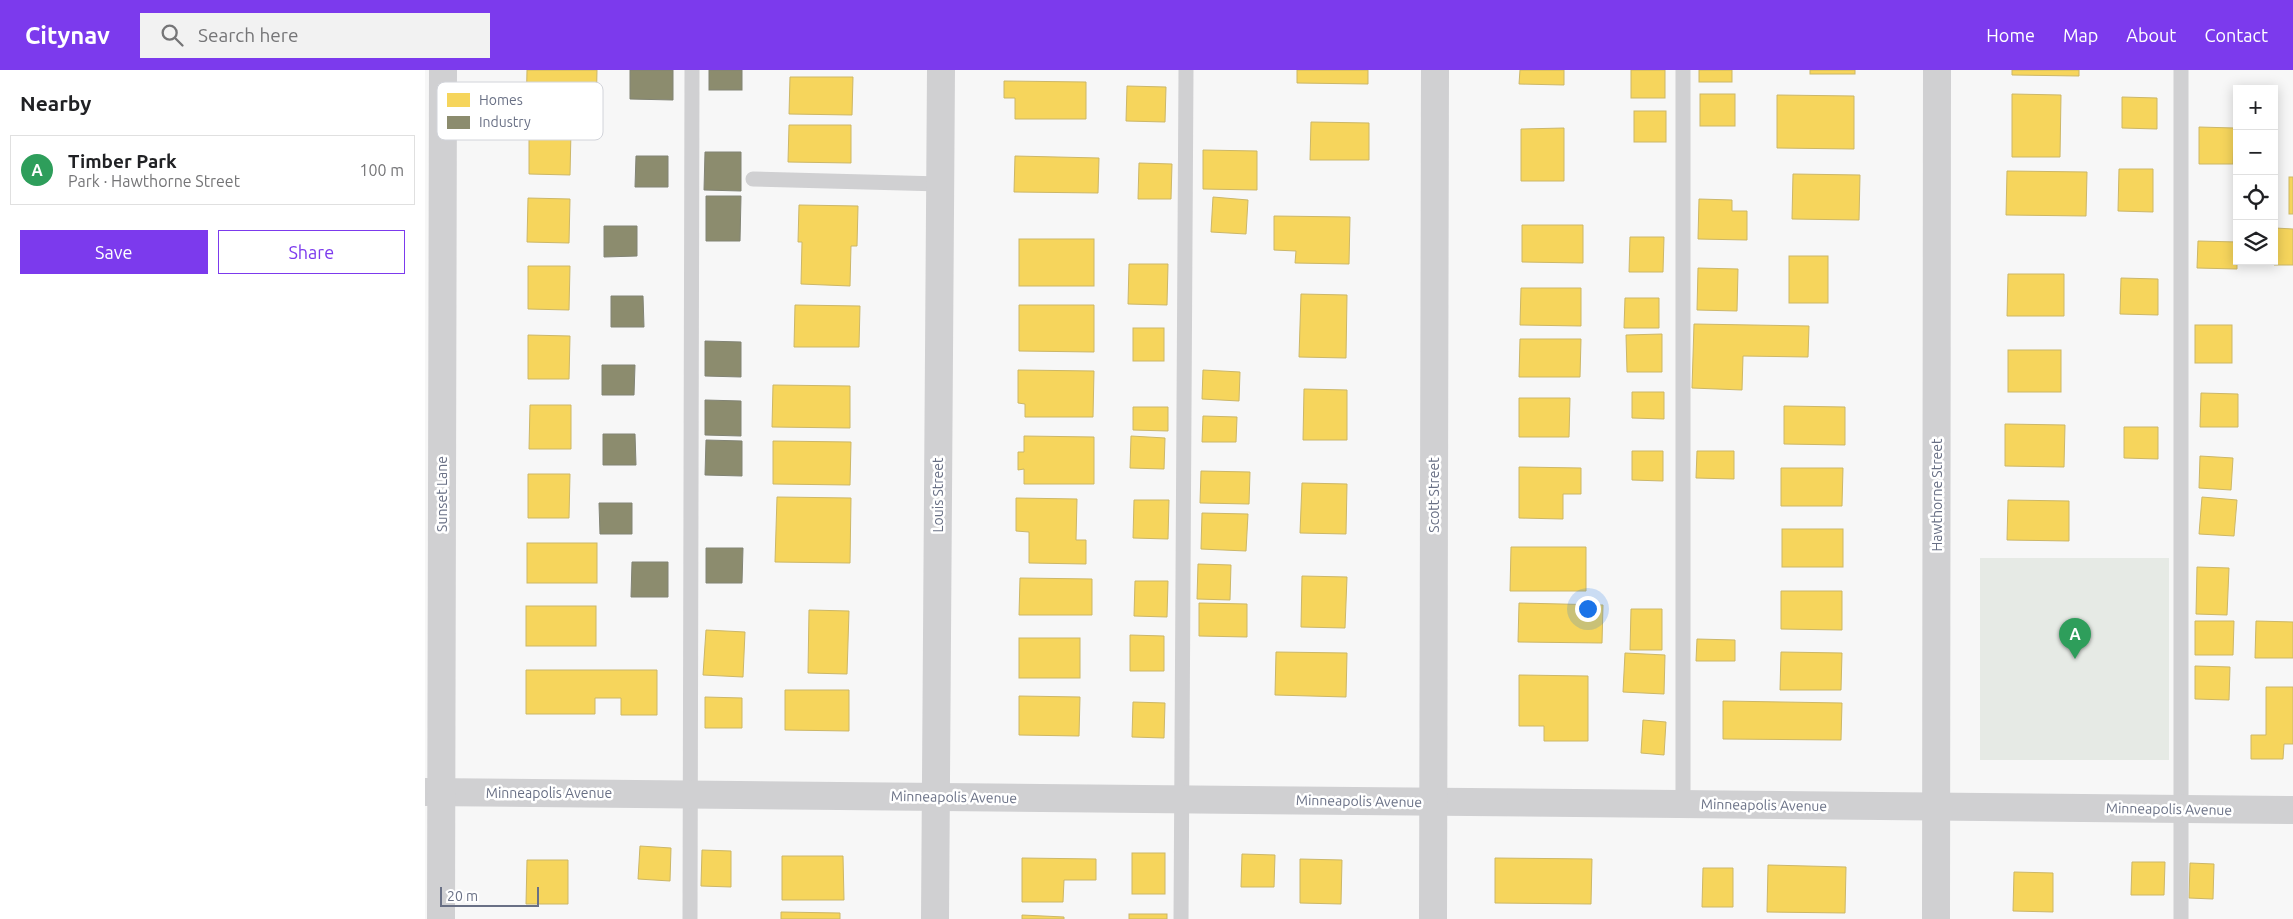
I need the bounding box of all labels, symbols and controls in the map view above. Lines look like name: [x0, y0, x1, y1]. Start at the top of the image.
search box: [140, 13, 490, 58]
icon: search: [158, 21, 186, 49]
text: Citynav: [25, 22, 110, 49]
text: Search here: [198, 24, 298, 46]
text: Home: [1986, 25, 2035, 45]
text: Map: [2063, 25, 2098, 45]
text: About: [2126, 25, 2176, 45]
text: Contact: [2204, 25, 2268, 45]
legend: [437, 82, 603, 140]
map controls: [2233, 85, 2278, 265]
button: +: [2233, 85, 2278, 130]
text: Nearby: [20, 91, 91, 115]
text: Homes: [479, 92, 523, 108]
text: Industry: [479, 114, 531, 130]
button: −: [2233, 130, 2278, 175]
text: Timber Park: [68, 150, 177, 172]
text: A: [31, 161, 43, 179]
text: 100 m: [359, 161, 404, 179]
text: Park · Hawthorne Street: [68, 172, 240, 190]
button: locate: [2233, 175, 2278, 220]
button: layers: [2233, 220, 2278, 265]
button: Save: [20, 230, 208, 274]
button: Share: [218, 230, 405, 274]
street label: Hawthorne Street: [1929, 438, 1945, 551]
street label: Sunset Lane: [434, 456, 450, 532]
street label: Louis Street: [930, 457, 946, 533]
street label: Scott Street: [1426, 457, 1442, 533]
your location: [1575, 596, 1601, 622]
pin: A: [2059, 618, 2091, 659]
street label: Minneapolis Avenue: [486, 785, 612, 801]
street label: Minneapolis Avenue: [891, 788, 1017, 806]
street label: Minneapolis Avenue: [1296, 792, 1422, 810]
street label: Minneapolis Avenue: [1701, 796, 1827, 814]
street label: Minneapolis Avenue: [2106, 800, 2232, 818]
scale bar: [440, 884, 539, 907]
text: 20 m: [447, 888, 478, 904]

